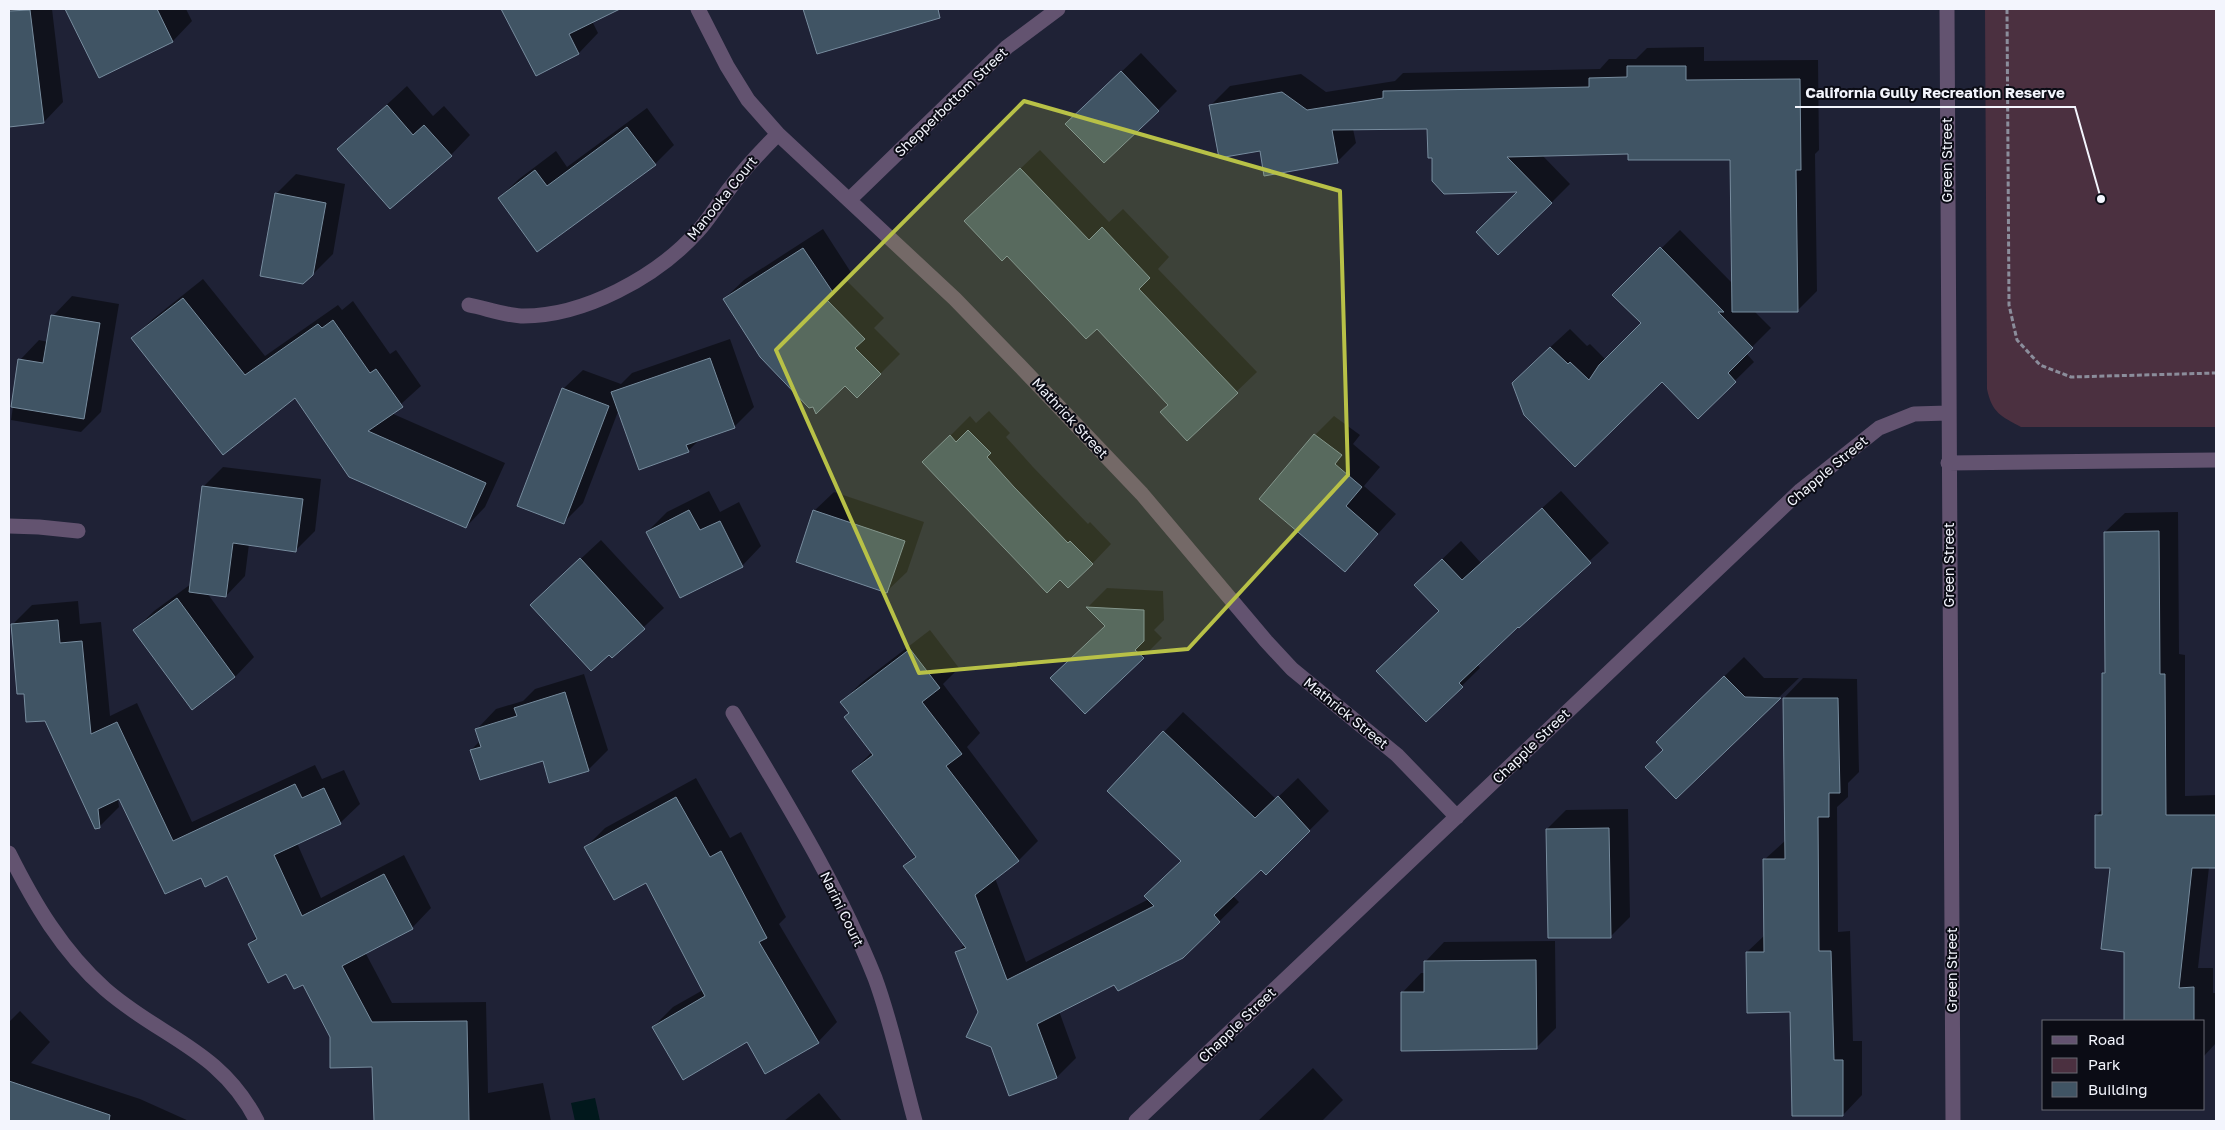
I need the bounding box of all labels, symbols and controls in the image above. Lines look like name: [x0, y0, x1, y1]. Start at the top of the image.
street label: Shepperbottom Street: [891, 43, 1011, 160]
callout: California Gully Recreation Reserve: [1795, 77, 2075, 107]
text: California Gully Recreation Reserve: [1805, 83, 2065, 101]
street label: Green Street: [1938, 118, 1955, 202]
street label: Manooka Court: [683, 153, 760, 243]
street label: Mathrick Street: [1029, 374, 1112, 461]
street label: Chapple Street: [1783, 432, 1871, 509]
street label: Green Street: [1940, 523, 1957, 607]
street label: Mathrick Street: [1301, 673, 1392, 752]
street label: Chapple Street: [1489, 705, 1573, 787]
street label: Narini Court: [817, 868, 868, 949]
street label: Green Street: [1943, 928, 1960, 1012]
street label: Chapple Street: [1195, 984, 1279, 1066]
legend: [2042, 1020, 2205, 1110]
text: Road: [2088, 1030, 2125, 1048]
text: Park: [2088, 1055, 2121, 1073]
text: Building: [2088, 1080, 2148, 1098]

